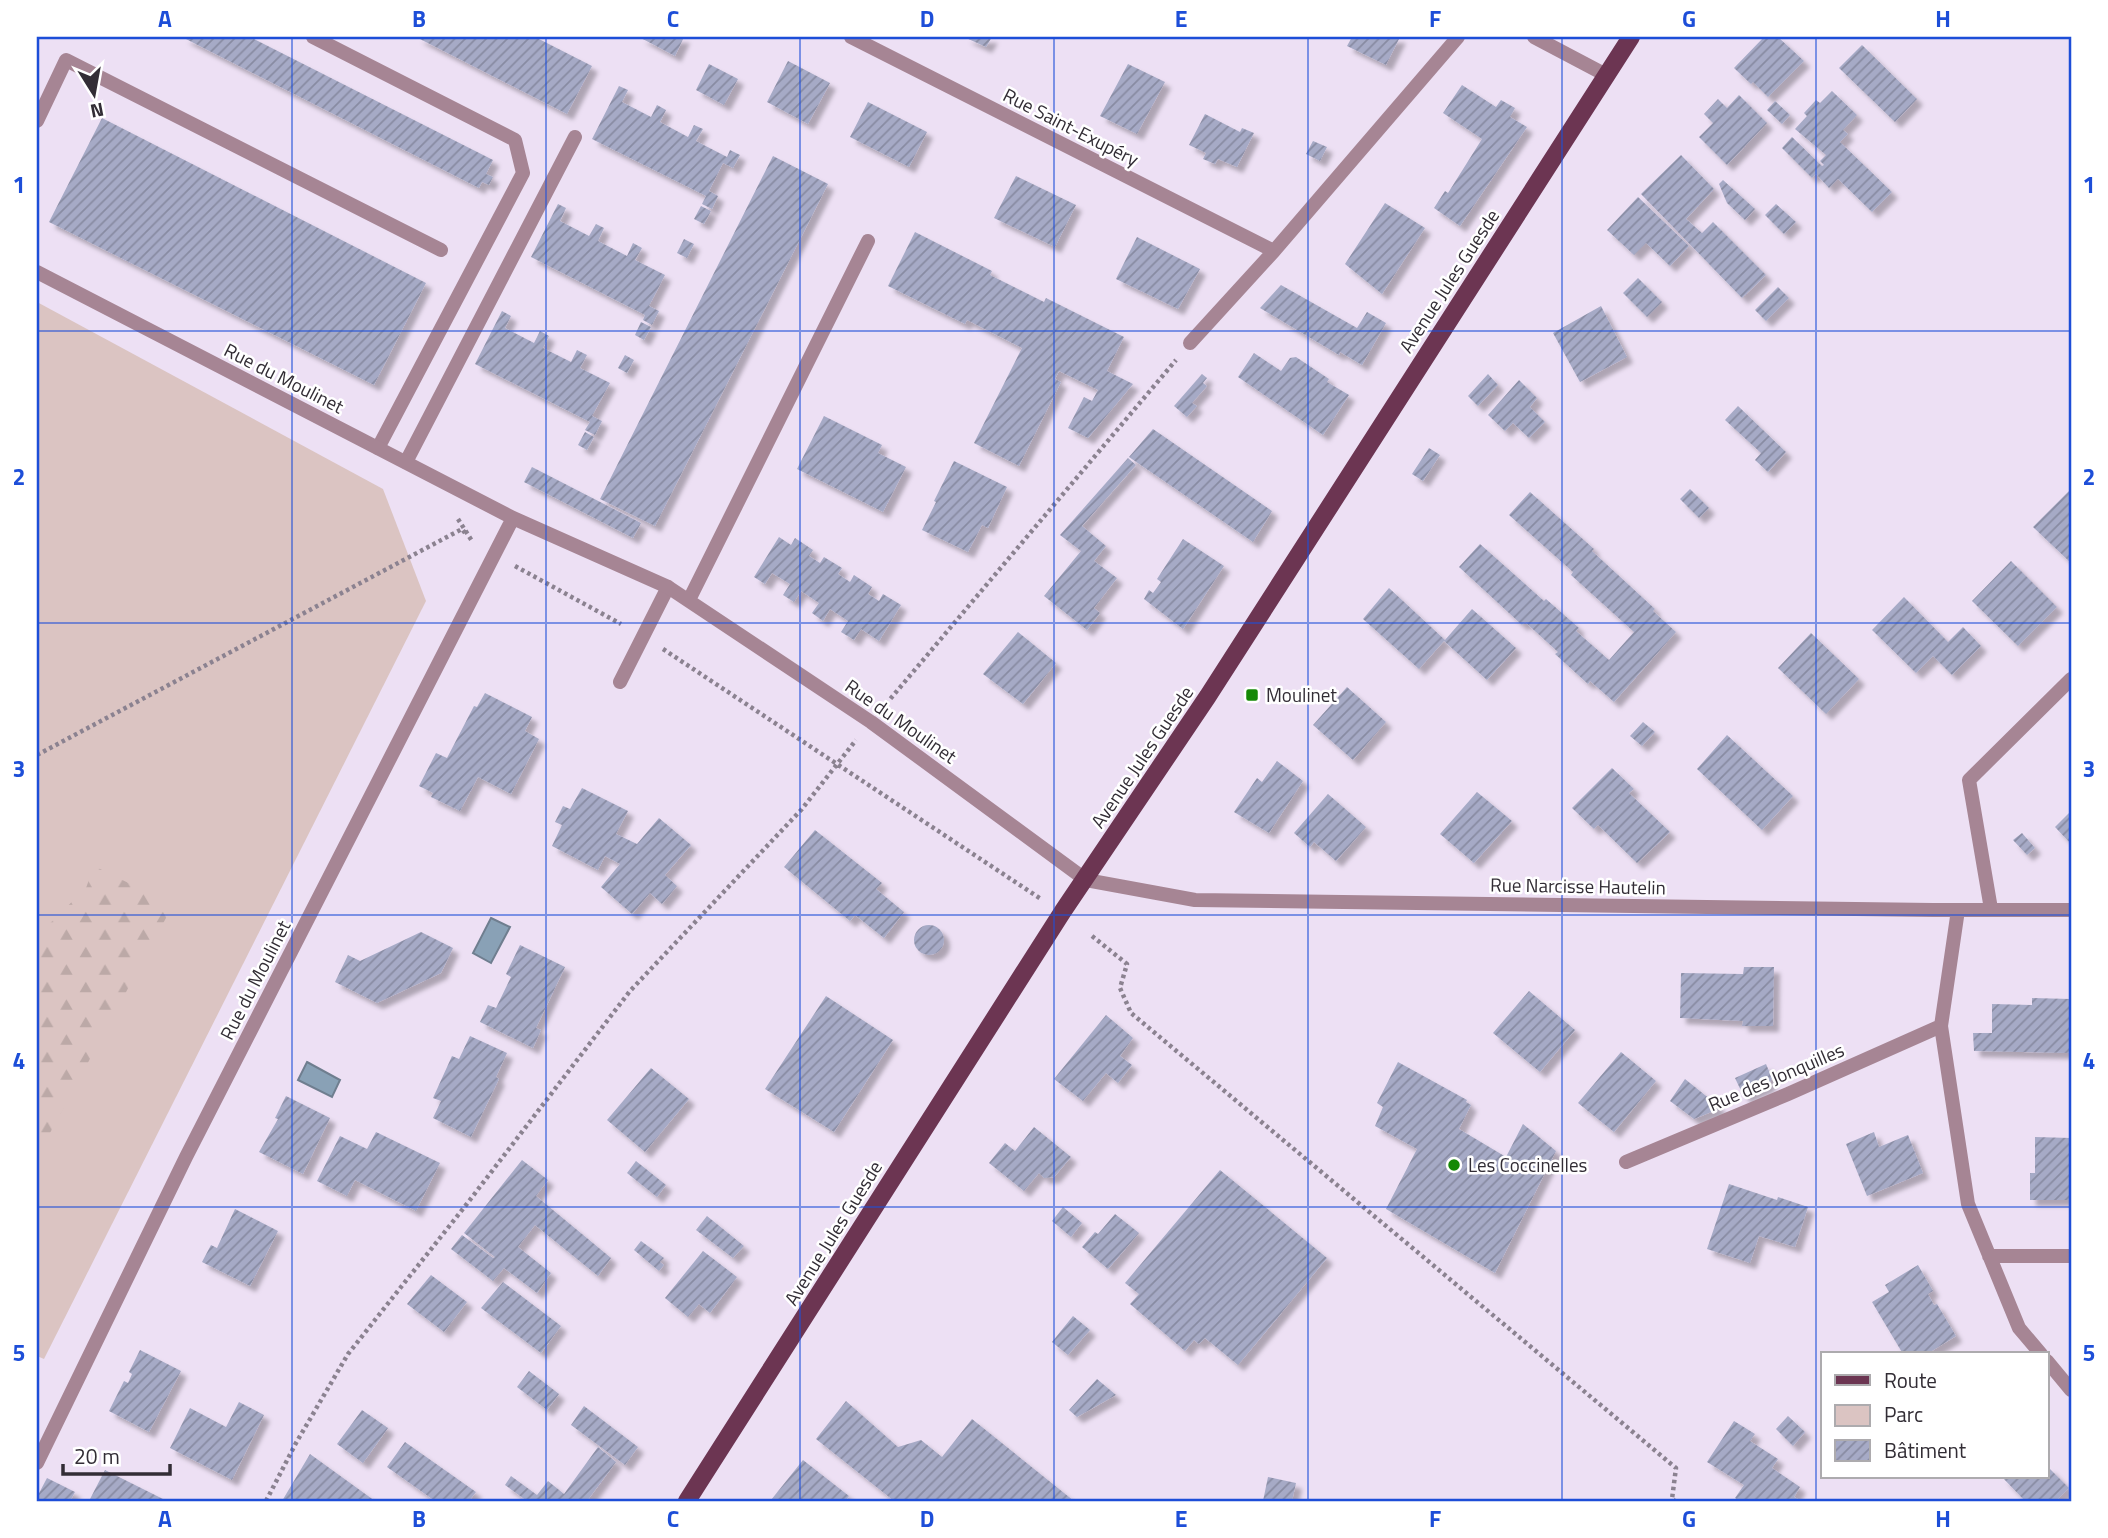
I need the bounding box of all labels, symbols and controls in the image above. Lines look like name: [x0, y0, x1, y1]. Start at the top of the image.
text: A: [158, 1, 172, 36]
text: B: [412, 1, 426, 36]
text: C: [667, 1, 679, 36]
text: D: [920, 1, 934, 36]
text: E: [1175, 1, 1187, 36]
text: F: [1429, 1, 1441, 36]
text: G: [1682, 1, 1696, 36]
text: H: [1935, 1, 1951, 36]
north arrow: [60, 60, 130, 130]
street label: Rue Saint-Exupéry: [998, 80, 1144, 173]
text: N: [88, 96, 107, 127]
text: 1: [13, 167, 25, 202]
text: 1: [2083, 167, 2095, 202]
street label: Avenue Jules Guesde: [1391, 203, 1506, 358]
street label: Rue du Moulinet: [219, 335, 349, 420]
text: 2: [13, 459, 25, 494]
text: 2: [2083, 459, 2095, 494]
street label: Rue du Moulinet: [839, 671, 963, 770]
street label: Avenue Jules Guesde: [1083, 680, 1200, 834]
place label: Moulinet: [1266, 680, 1337, 709]
marker: Moulinet: [1244, 687, 1260, 703]
text: 3: [13, 751, 25, 786]
text: 3: [2083, 751, 2095, 786]
street label: Rue Narcisse Hautelin: [1490, 869, 1666, 902]
street label: Rue du Moulinet: [212, 915, 297, 1045]
street label: Rue des Jonquilles: [1703, 1035, 1848, 1118]
text: 4: [13, 1043, 25, 1078]
text: 4: [2083, 1043, 2095, 1078]
place label: Les Coccinelles: [1468, 1150, 1588, 1179]
street label: Avenue Jules Guesde: [776, 1155, 889, 1311]
marker: Les Coccinelles: [1446, 1157, 1462, 1173]
text: 5: [13, 1335, 25, 1370]
text: 5: [2083, 1335, 2095, 1370]
legend: [1821, 1352, 2048, 1478]
text: Route: [1884, 1364, 1937, 1396]
text: Parc: [1884, 1398, 1923, 1430]
scale bar: [63, 1433, 170, 1477]
text: Bâtiment: [1884, 1434, 1967, 1466]
text: 20 m: [74, 1440, 120, 1472]
text: A: [158, 1501, 172, 1536]
text: B: [412, 1501, 426, 1536]
text: C: [667, 1501, 679, 1536]
text: D: [920, 1501, 934, 1536]
text: E: [1175, 1501, 1187, 1536]
text: F: [1429, 1501, 1441, 1536]
text: G: [1682, 1501, 1696, 1536]
text: H: [1935, 1501, 1951, 1536]

